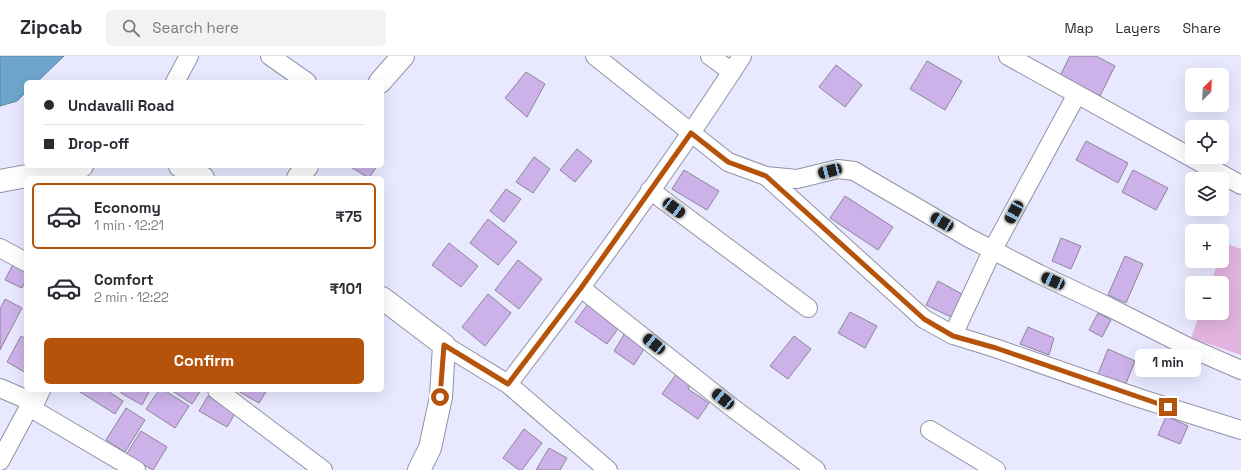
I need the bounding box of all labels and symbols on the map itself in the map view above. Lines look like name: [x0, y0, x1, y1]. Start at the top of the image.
north arrow: [1185, 68, 1229, 112]
car: [817, 162, 843, 180]
car: [661, 196, 687, 220]
car: [1003, 199, 1025, 225]
car: [929, 211, 955, 233]
car: [1040, 271, 1066, 291]
car: [641, 332, 667, 356]
callout: 1 min: [1135, 349, 1201, 377]
car: [710, 387, 736, 411]
route start: [431, 388, 449, 406]
route end: [1159, 398, 1177, 416]

